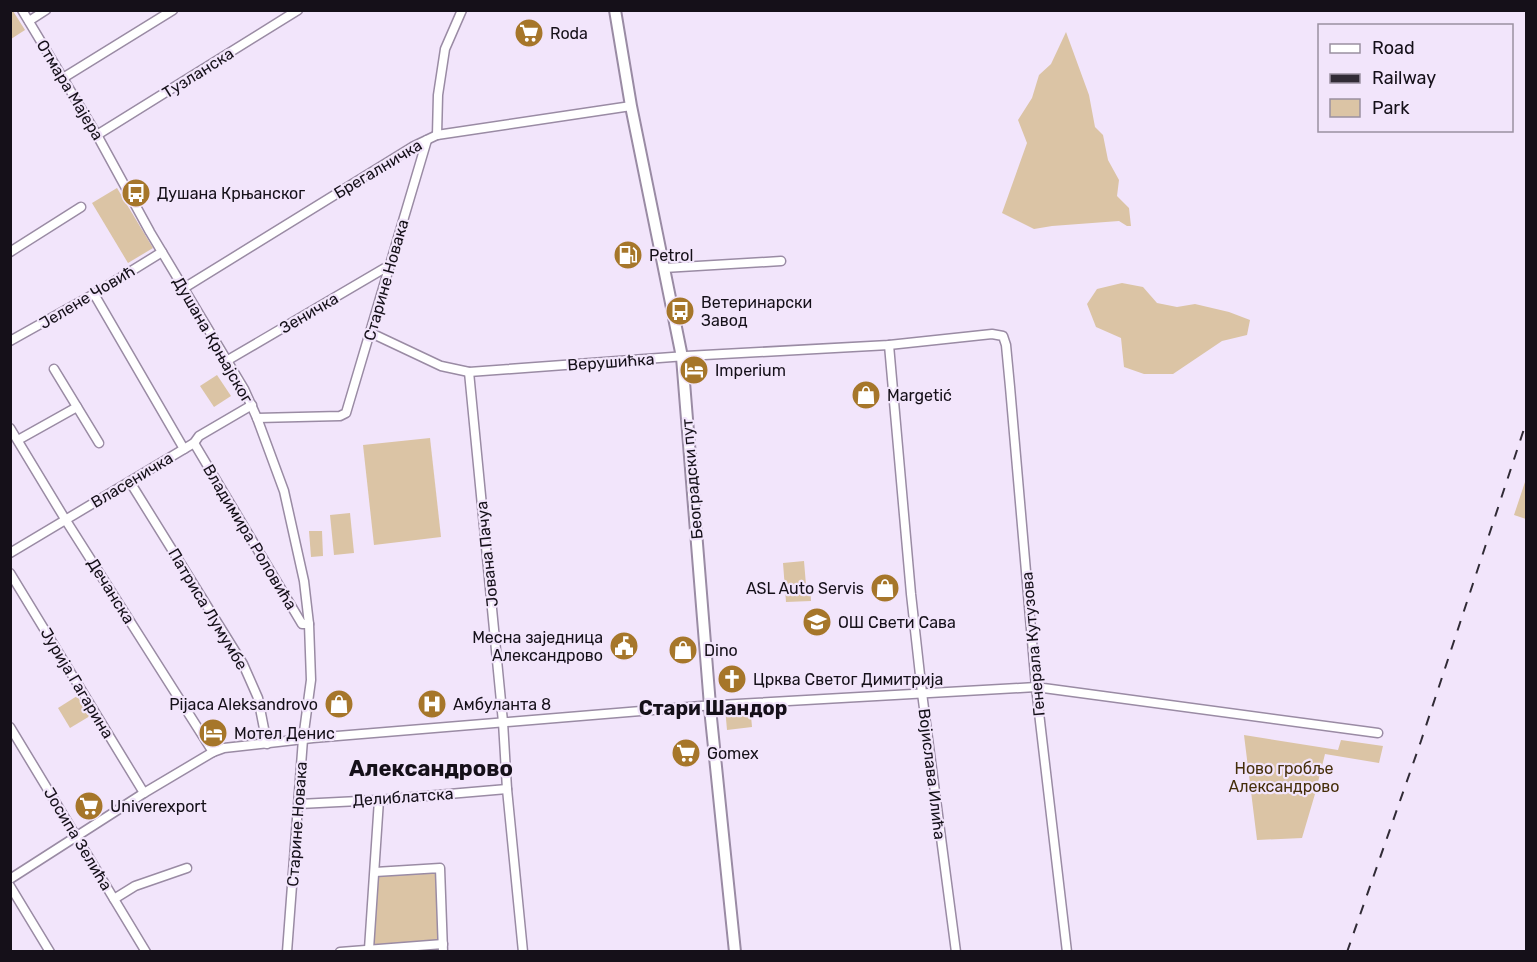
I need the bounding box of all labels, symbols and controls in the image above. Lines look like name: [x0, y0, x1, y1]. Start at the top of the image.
supermarket icon: Roda: [513, 17, 545, 49]
place label: Roda: [550, 24, 588, 43]
legend: [1318, 24, 1513, 132]
street label: Отмара Мајера: [33, 36, 107, 144]
text: Road: [1372, 37, 1415, 59]
street label: Тузланска: [159, 44, 237, 102]
text: Railway: [1372, 67, 1436, 89]
text: Park: [1372, 97, 1410, 119]
street label: Брегалничка: [330, 135, 426, 203]
bus stop icon: Душана Крњанског: [120, 177, 152, 209]
place label: Душана Крњанског: [157, 184, 305, 203]
street label: Старине Новака: [360, 217, 412, 343]
fuel station icon: Petrol: [612, 239, 644, 271]
place label: Petrol: [649, 246, 693, 265]
street label: Јелене Човић: [36, 261, 138, 333]
street label: Душана Крњајског: [169, 274, 257, 407]
street label: Зеничка: [276, 289, 342, 337]
place label: Ветеринарски Завод: [701, 293, 812, 330]
bus stop icon: Ветеринарски Завод: [664, 295, 696, 327]
street label: Верушићка: [567, 349, 655, 375]
hotel icon: Imperium: [678, 354, 710, 386]
place label: Imperium: [715, 361, 786, 380]
shop icon: Margetić: [850, 379, 882, 411]
place label: Margetić: [887, 386, 952, 405]
street label: Београдски пут: [677, 418, 707, 540]
street label: Власеничка: [88, 448, 176, 512]
street label: Владимира Роловића: [199, 461, 301, 613]
street label: Јована Пачуа: [472, 500, 502, 608]
street label: Патриса Лумумбе: [164, 545, 252, 673]
street label: Дечанска: [83, 555, 139, 627]
street label: Генерала Кутузова: [1017, 571, 1049, 717]
shop icon: ASL Auto Servis: [869, 572, 901, 604]
place label: ASL Auto Servis: [746, 579, 864, 598]
school or university icon: ОШ Свети Сава: [801, 606, 833, 638]
place label: ОШ Свети Сава: [838, 613, 956, 632]
street label: Јурија Гагарина: [36, 624, 118, 742]
place label: Месна заједница Александрово: [472, 628, 603, 665]
public building icon: Месна заједница Александрово: [608, 630, 640, 662]
shop icon: Dino: [667, 634, 699, 666]
place label: Dino: [704, 641, 738, 660]
church icon: Црква Светог Димитрија: [716, 663, 748, 695]
place label: Црква Светог Димитрија: [753, 670, 943, 689]
shop icon: Pijaca Aleksandrovo: [323, 688, 355, 720]
hospital icon: Амбуланта 8: [416, 688, 448, 720]
place label: Pijaca Aleksandrovo: [169, 695, 318, 714]
place label: Амбуланта 8: [453, 695, 551, 714]
district label: Стари Шандор: [639, 696, 787, 720]
street label: Војислава Илића: [915, 707, 949, 841]
hotel icon: Мотел Денис: [197, 717, 229, 749]
place label: Мотел Денис: [234, 724, 335, 743]
supermarket icon: Gomex: [670, 737, 702, 769]
place label: Gomex: [707, 744, 759, 763]
district label: Александрово: [349, 755, 513, 782]
park label: Ново гробље Александрово: [1228, 759, 1340, 796]
street label: Старине Новака: [283, 761, 311, 887]
street label: Јосипа Зелића: [40, 784, 116, 894]
street label: Делиблатска: [352, 784, 454, 810]
supermarket icon: Univerexport: [73, 790, 105, 822]
place label: Univerexport: [110, 797, 207, 816]

